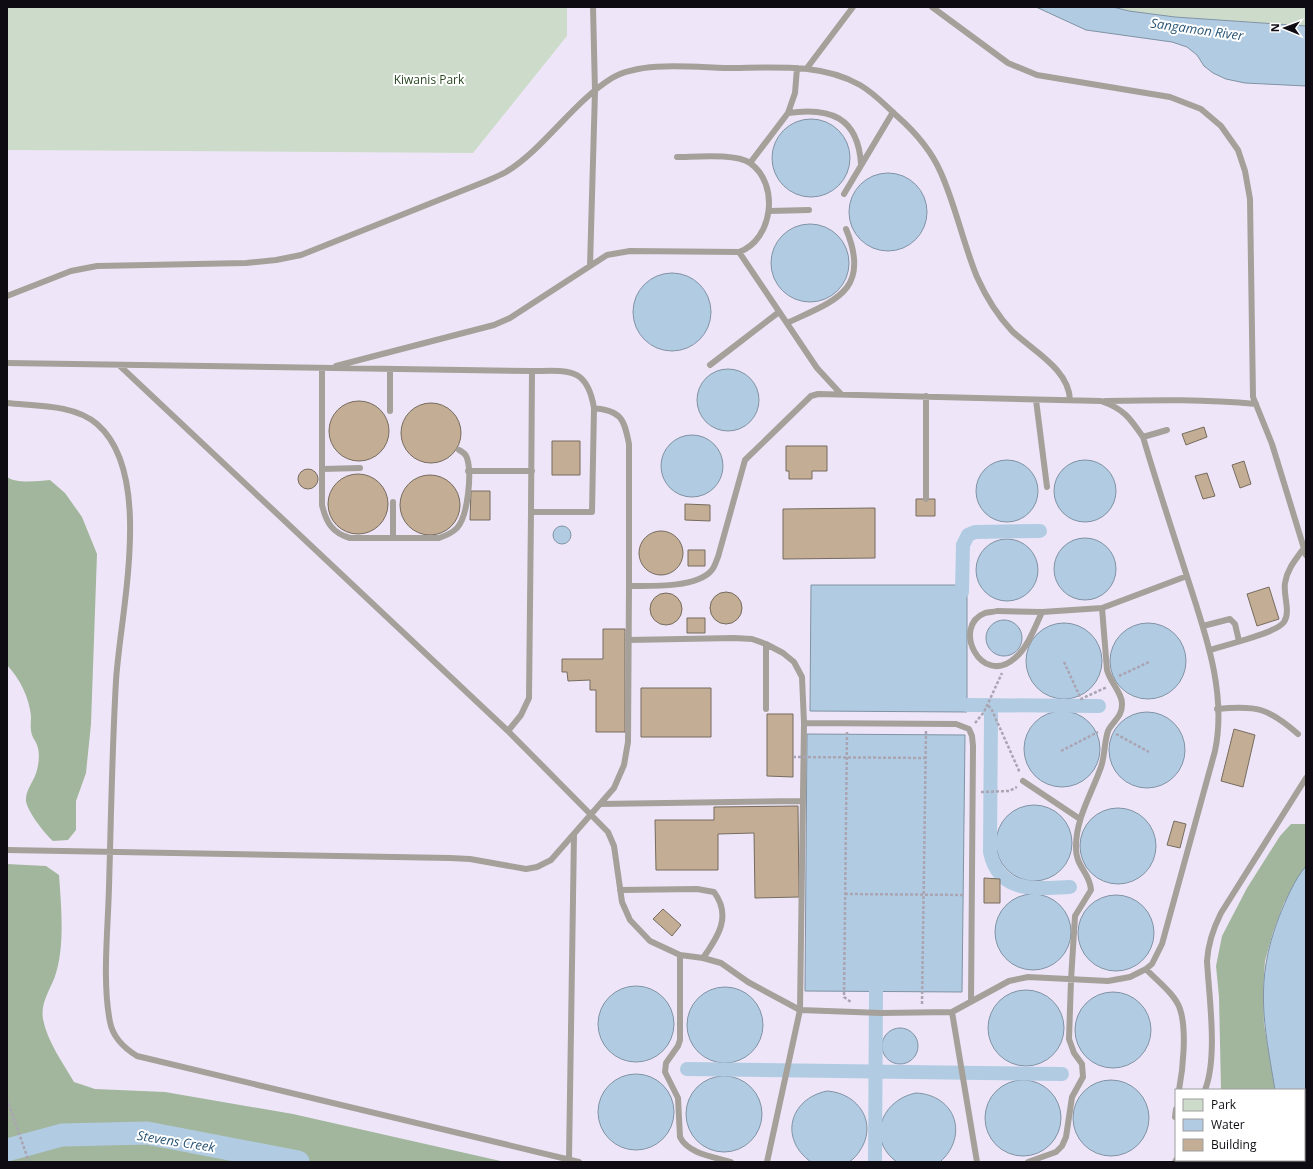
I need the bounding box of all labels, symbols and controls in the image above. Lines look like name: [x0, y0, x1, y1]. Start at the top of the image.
north arrow: [1265, 8, 1305, 48]
water label: Sangamon River: [1150, 14, 1245, 45]
text: N: [1267, 23, 1282, 32]
park label: Kiwanis Park: [394, 71, 465, 88]
legend: [1175, 1089, 1305, 1161]
text: Park: [1211, 1096, 1237, 1113]
text: Water: [1211, 1116, 1245, 1133]
water label: Stevens Creek: [136, 1126, 217, 1156]
text: Building: [1211, 1136, 1257, 1153]

